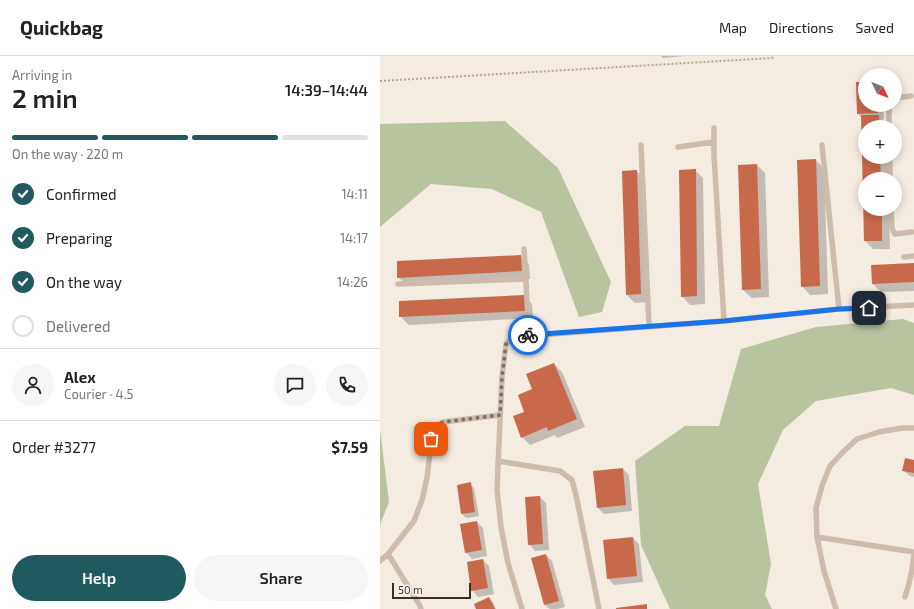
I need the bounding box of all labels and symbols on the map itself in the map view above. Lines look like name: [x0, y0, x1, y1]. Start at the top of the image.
north arrow: [858, 68, 902, 112]
pin: [852, 291, 886, 325]
courier: [508, 315, 548, 355]
pin: [414, 422, 448, 456]
scale bar: [392, 581, 471, 600]

